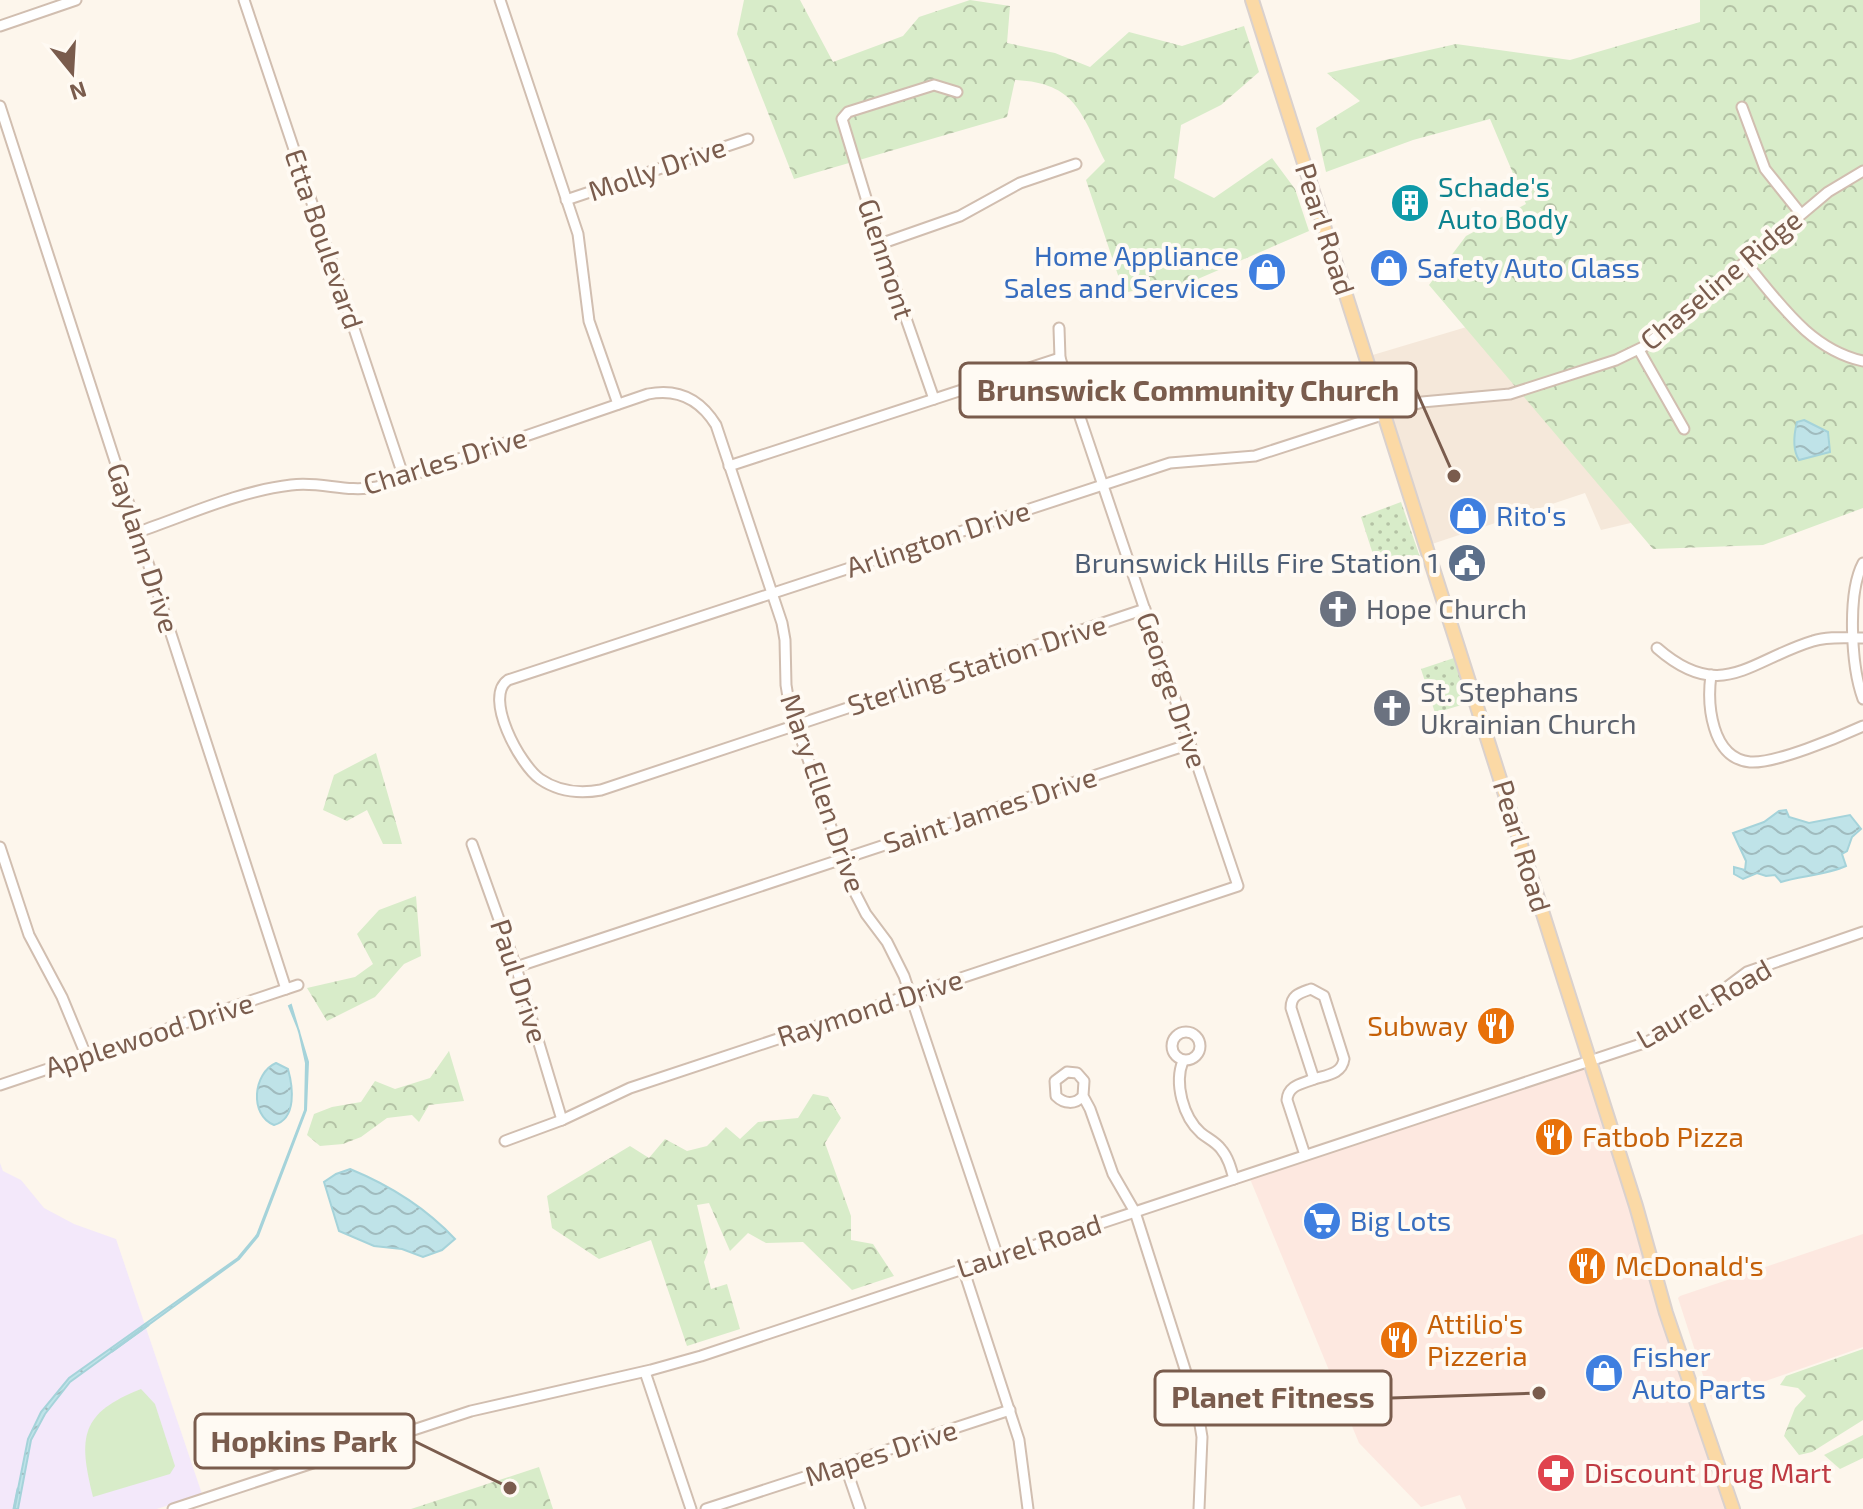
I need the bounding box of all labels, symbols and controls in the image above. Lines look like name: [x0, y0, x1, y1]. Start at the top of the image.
north arrow: [32, 32, 112, 112]
text: N: [67, 77, 90, 107]
street label: Molly Drive: [583, 129, 730, 207]
street label: Etta Boulevard: [278, 144, 372, 333]
street label: Pearl Road: [1289, 159, 1363, 299]
place label: Schade's Auto Body: [1438, 169, 1569, 235]
building icon: Schade's Auto Body: [1389, 182, 1431, 224]
street label: Glenmont: [852, 194, 922, 323]
street label: Chaseline Ridge: [1633, 202, 1808, 357]
place label: Home Appliance Sales and Services: [1004, 238, 1239, 304]
shop icon: Safety Auto Glass: [1368, 247, 1410, 289]
place label: Safety Auto Glass: [1417, 250, 1640, 284]
shop icon: Home Appliance Sales and Services: [1246, 251, 1288, 293]
callout: Brunswick Community Church: [960, 363, 1416, 417]
text: Brunswick Community Church: [977, 371, 1399, 408]
street label: Charles Drive: [359, 419, 531, 501]
street label: Gaylann Drive: [100, 458, 187, 637]
street label: Arlington Drive: [841, 492, 1034, 584]
shop icon: Rito's: [1447, 495, 1489, 537]
place label: Rito's: [1496, 498, 1566, 532]
public building icon: Brunswick Hills Fire Station 1: [1446, 542, 1488, 584]
place label: Brunswick Hills Fire Station 1: [1074, 545, 1439, 579]
church icon: Hope Church: [1317, 588, 1359, 630]
place label: Hope Church: [1366, 591, 1527, 625]
street label: Sterling Station Drive: [843, 606, 1110, 722]
street label: George Drive: [1130, 607, 1216, 772]
place label: St. Stephans Ukrainian Church: [1420, 674, 1637, 740]
church icon: St. Stephans Ukrainian Church: [1371, 687, 1413, 729]
street label: Mary Ellen Drive: [774, 689, 874, 897]
street label: Saint James Drive: [879, 759, 1101, 860]
street label: Pearl Road: [1487, 776, 1559, 916]
street label: Paul Drive: [484, 915, 556, 1047]
street label: Laurel Road: [1630, 951, 1777, 1055]
street label: Raymond Drive: [773, 961, 967, 1053]
street label: Applewood Drive: [40, 984, 257, 1084]
restaurant icon: Subway: [1475, 1005, 1517, 1047]
place label: Subway: [1367, 1008, 1468, 1042]
restaurant icon: Fatbob Pizza: [1533, 1116, 1575, 1158]
place label: Fatbob Pizza: [1582, 1119, 1744, 1153]
supermarket icon: Big Lots: [1301, 1200, 1343, 1242]
place label: Big Lots: [1350, 1203, 1451, 1237]
street label: Laurel Road: [952, 1206, 1105, 1284]
restaurant icon: McDonald's: [1566, 1245, 1608, 1287]
place label: McDonald's: [1615, 1248, 1764, 1282]
place label: Attilio's Pizzeria: [1427, 1306, 1528, 1372]
restaurant icon: Attilio's Pizzeria: [1378, 1319, 1420, 1361]
place label: Fisher Auto Parts: [1632, 1339, 1766, 1405]
shop icon: Fisher Auto Parts: [1583, 1352, 1625, 1394]
callout: Planet Fitness: [1155, 1371, 1391, 1425]
text: Planet Fitness: [1171, 1378, 1375, 1414]
street label: Mapes Drive: [800, 1411, 961, 1493]
callout: Hopkins Park: [195, 1414, 414, 1468]
text: Hopkins Park: [210, 1422, 398, 1458]
pharmacy icon: Discount Drug Mart: [1535, 1452, 1577, 1494]
place label: Discount Drug Mart: [1584, 1455, 1832, 1489]

